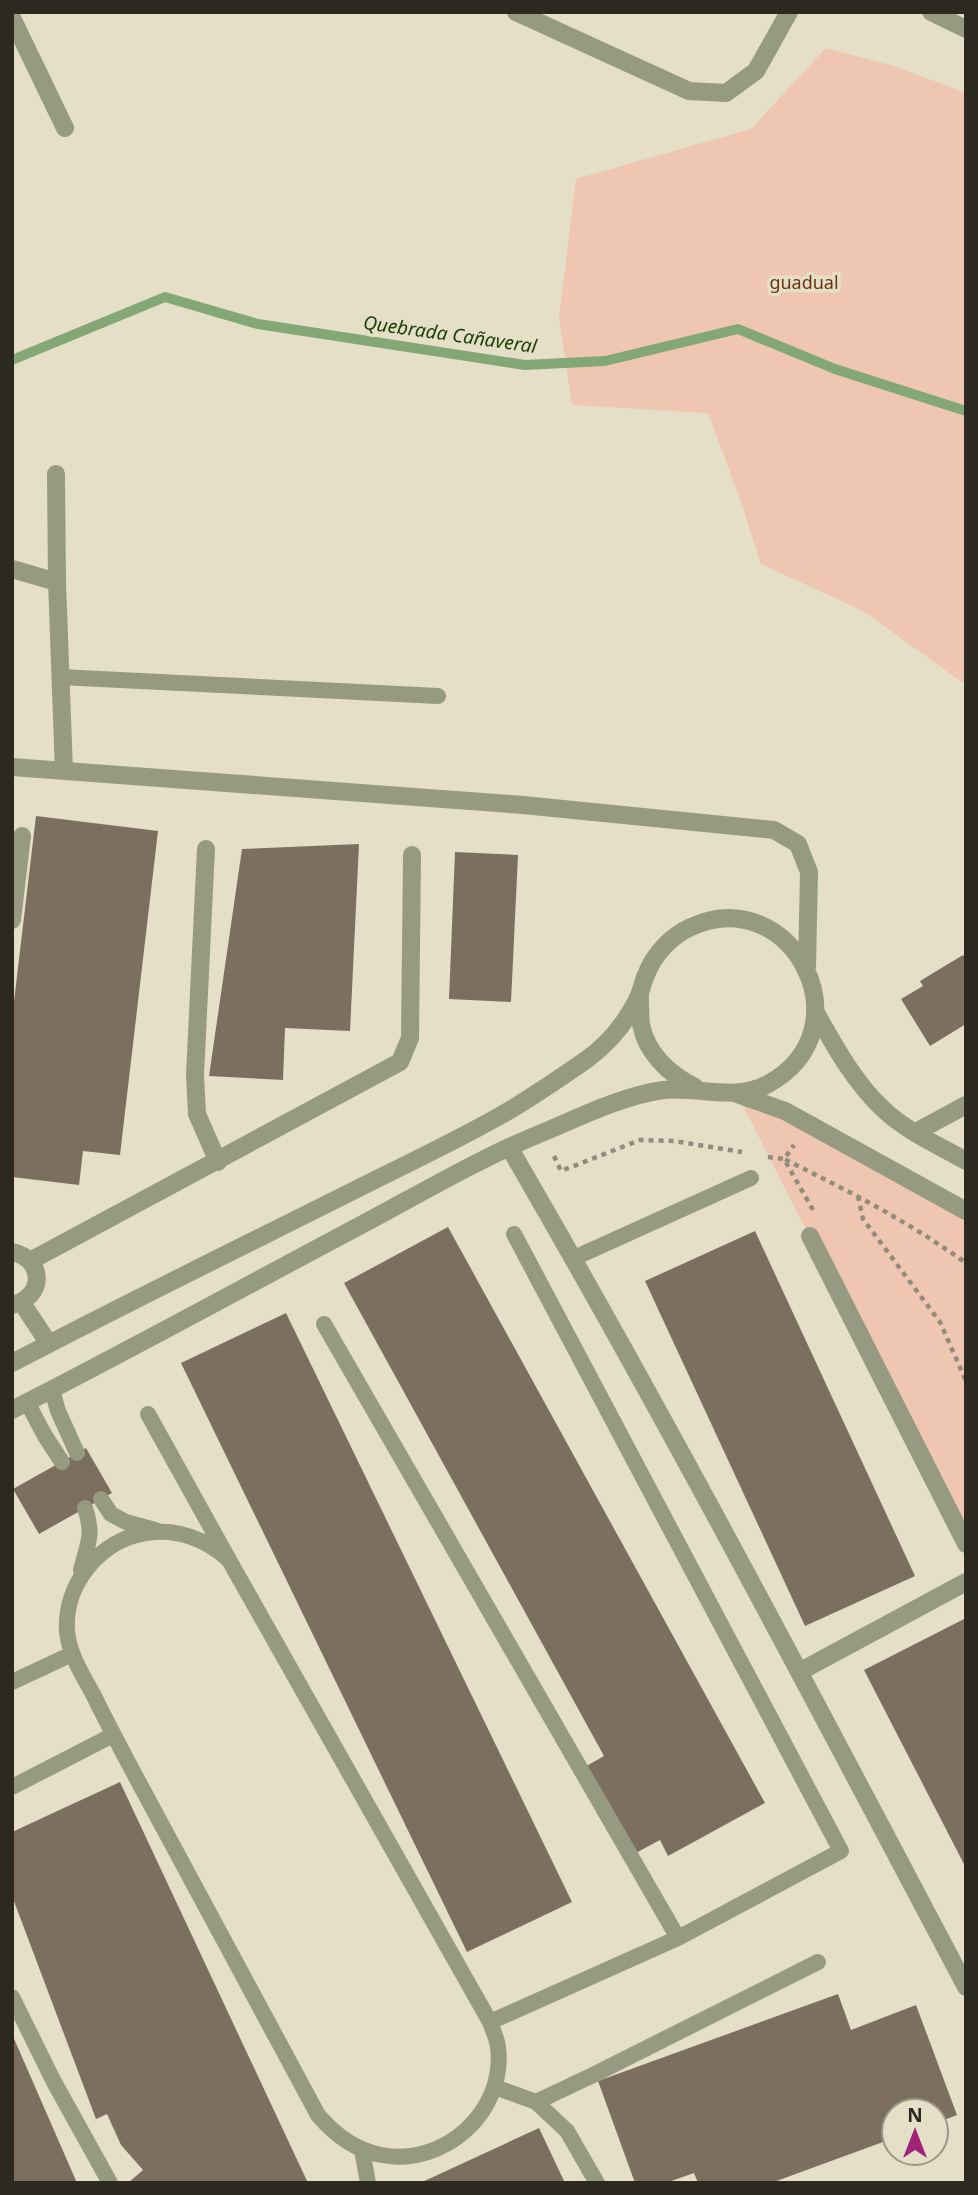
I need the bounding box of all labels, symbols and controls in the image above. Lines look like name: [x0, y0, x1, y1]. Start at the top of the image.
park label: guadual: [769, 270, 839, 294]
water label: Quebrada Cañaveral: [362, 309, 539, 359]
north arrow: [880, 2097, 950, 2167]
text: N: [907, 2102, 923, 2128]

